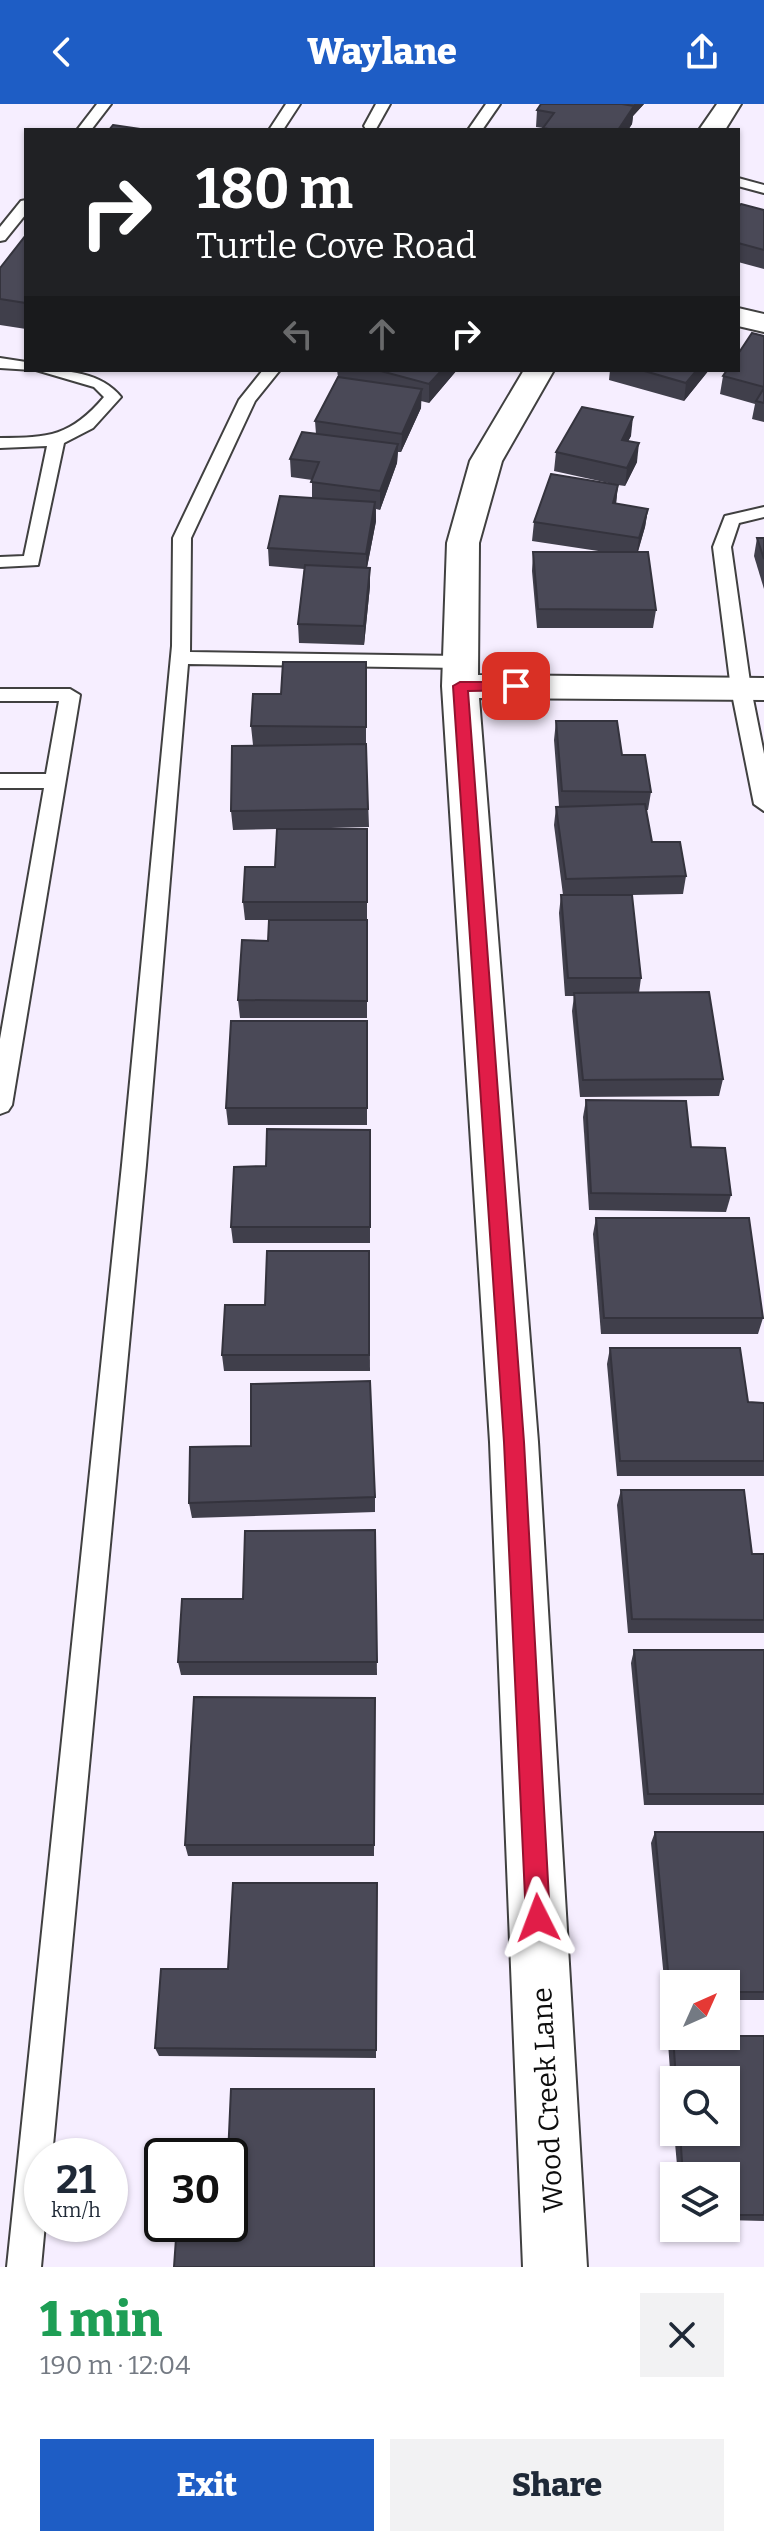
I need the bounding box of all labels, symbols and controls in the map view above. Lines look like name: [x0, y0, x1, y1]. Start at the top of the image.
icon: back: [40, 30, 84, 74]
text: Waylane: [307, 30, 457, 74]
icon: share: [680, 30, 724, 74]
text: 180 m: [196, 156, 353, 223]
icon: right: [64, 160, 168, 264]
text: Turtle Cove Road: [196, 224, 477, 268]
icon: left: [276, 312, 320, 356]
icon: ahead: [360, 312, 404, 356]
icon: right: [444, 312, 488, 356]
pin: [482, 652, 550, 720]
icon: arrive: [494, 664, 538, 708]
position arrow: [496, 1876, 580, 1960]
north arrow: [660, 1970, 740, 2050]
map controls: [660, 1970, 740, 2242]
street label: Wood Creek Lane: [525, 1986, 570, 2213]
button: search: [660, 2066, 740, 2146]
speed limit sign: 30: [144, 2138, 248, 2242]
text: 21: [56, 2156, 96, 2204]
button: layers: [660, 2162, 740, 2242]
text: km/h: [51, 2198, 101, 2222]
text: 1 min: [40, 2291, 162, 2349]
button: close: [640, 2293, 724, 2377]
text: 190 m · 12:04: [40, 2350, 190, 2381]
button: Exit: [40, 2439, 374, 2531]
button: Share: [390, 2439, 724, 2531]

